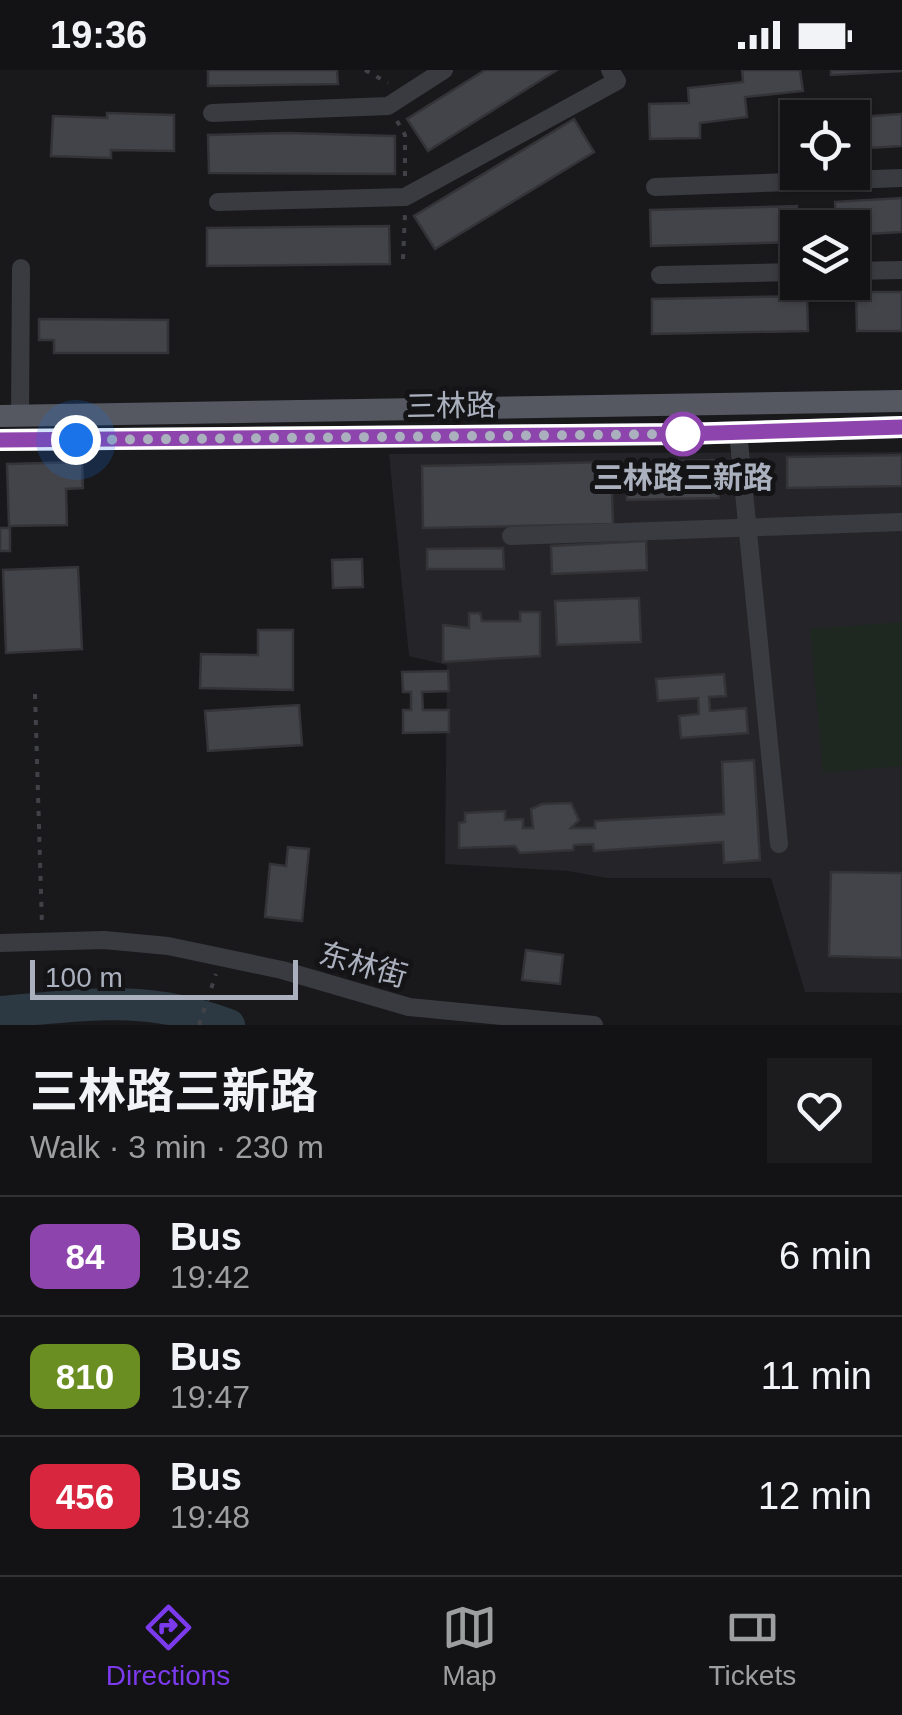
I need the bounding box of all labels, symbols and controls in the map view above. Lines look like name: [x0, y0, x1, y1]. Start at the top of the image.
text: 19:36: [50, 14, 147, 56]
map controls: [780, 100, 870, 300]
button: locate: [780, 100, 870, 190]
button: layers: [780, 210, 870, 300]
street label: 三林路: [406, 388, 496, 423]
marker: 三林路三新路: [662, 413, 704, 455]
your location: [51, 415, 101, 465]
place label: 三林路三新路: [593, 461, 773, 494]
street label: 东林街: [315, 936, 411, 993]
scale bar: [30, 955, 298, 1000]
text: 100 m: [45, 962, 123, 993]
button: heart: [767, 1058, 872, 1163]
text: 三林路三新路: [30, 1065, 318, 1118]
text: Walk · 3 min · 230 m: [30, 1129, 324, 1165]
text: Bus: [170, 1216, 242, 1258]
text: 6 min: [779, 1235, 872, 1277]
text: 84: [66, 1237, 104, 1276]
text: 19:42: [170, 1259, 250, 1295]
text: Bus: [170, 1336, 242, 1378]
text: 11 min: [761, 1355, 872, 1397]
text: 810: [56, 1357, 114, 1396]
text: 19:47: [170, 1379, 250, 1415]
text: Bus: [170, 1456, 242, 1498]
text: 12 min: [758, 1475, 872, 1517]
text: 456: [56, 1477, 114, 1516]
text: 19:48: [170, 1499, 250, 1535]
tab: Directions: [106, 1600, 230, 1692]
tab: Map: [442, 1600, 497, 1692]
tab: Tickets: [709, 1600, 796, 1692]

